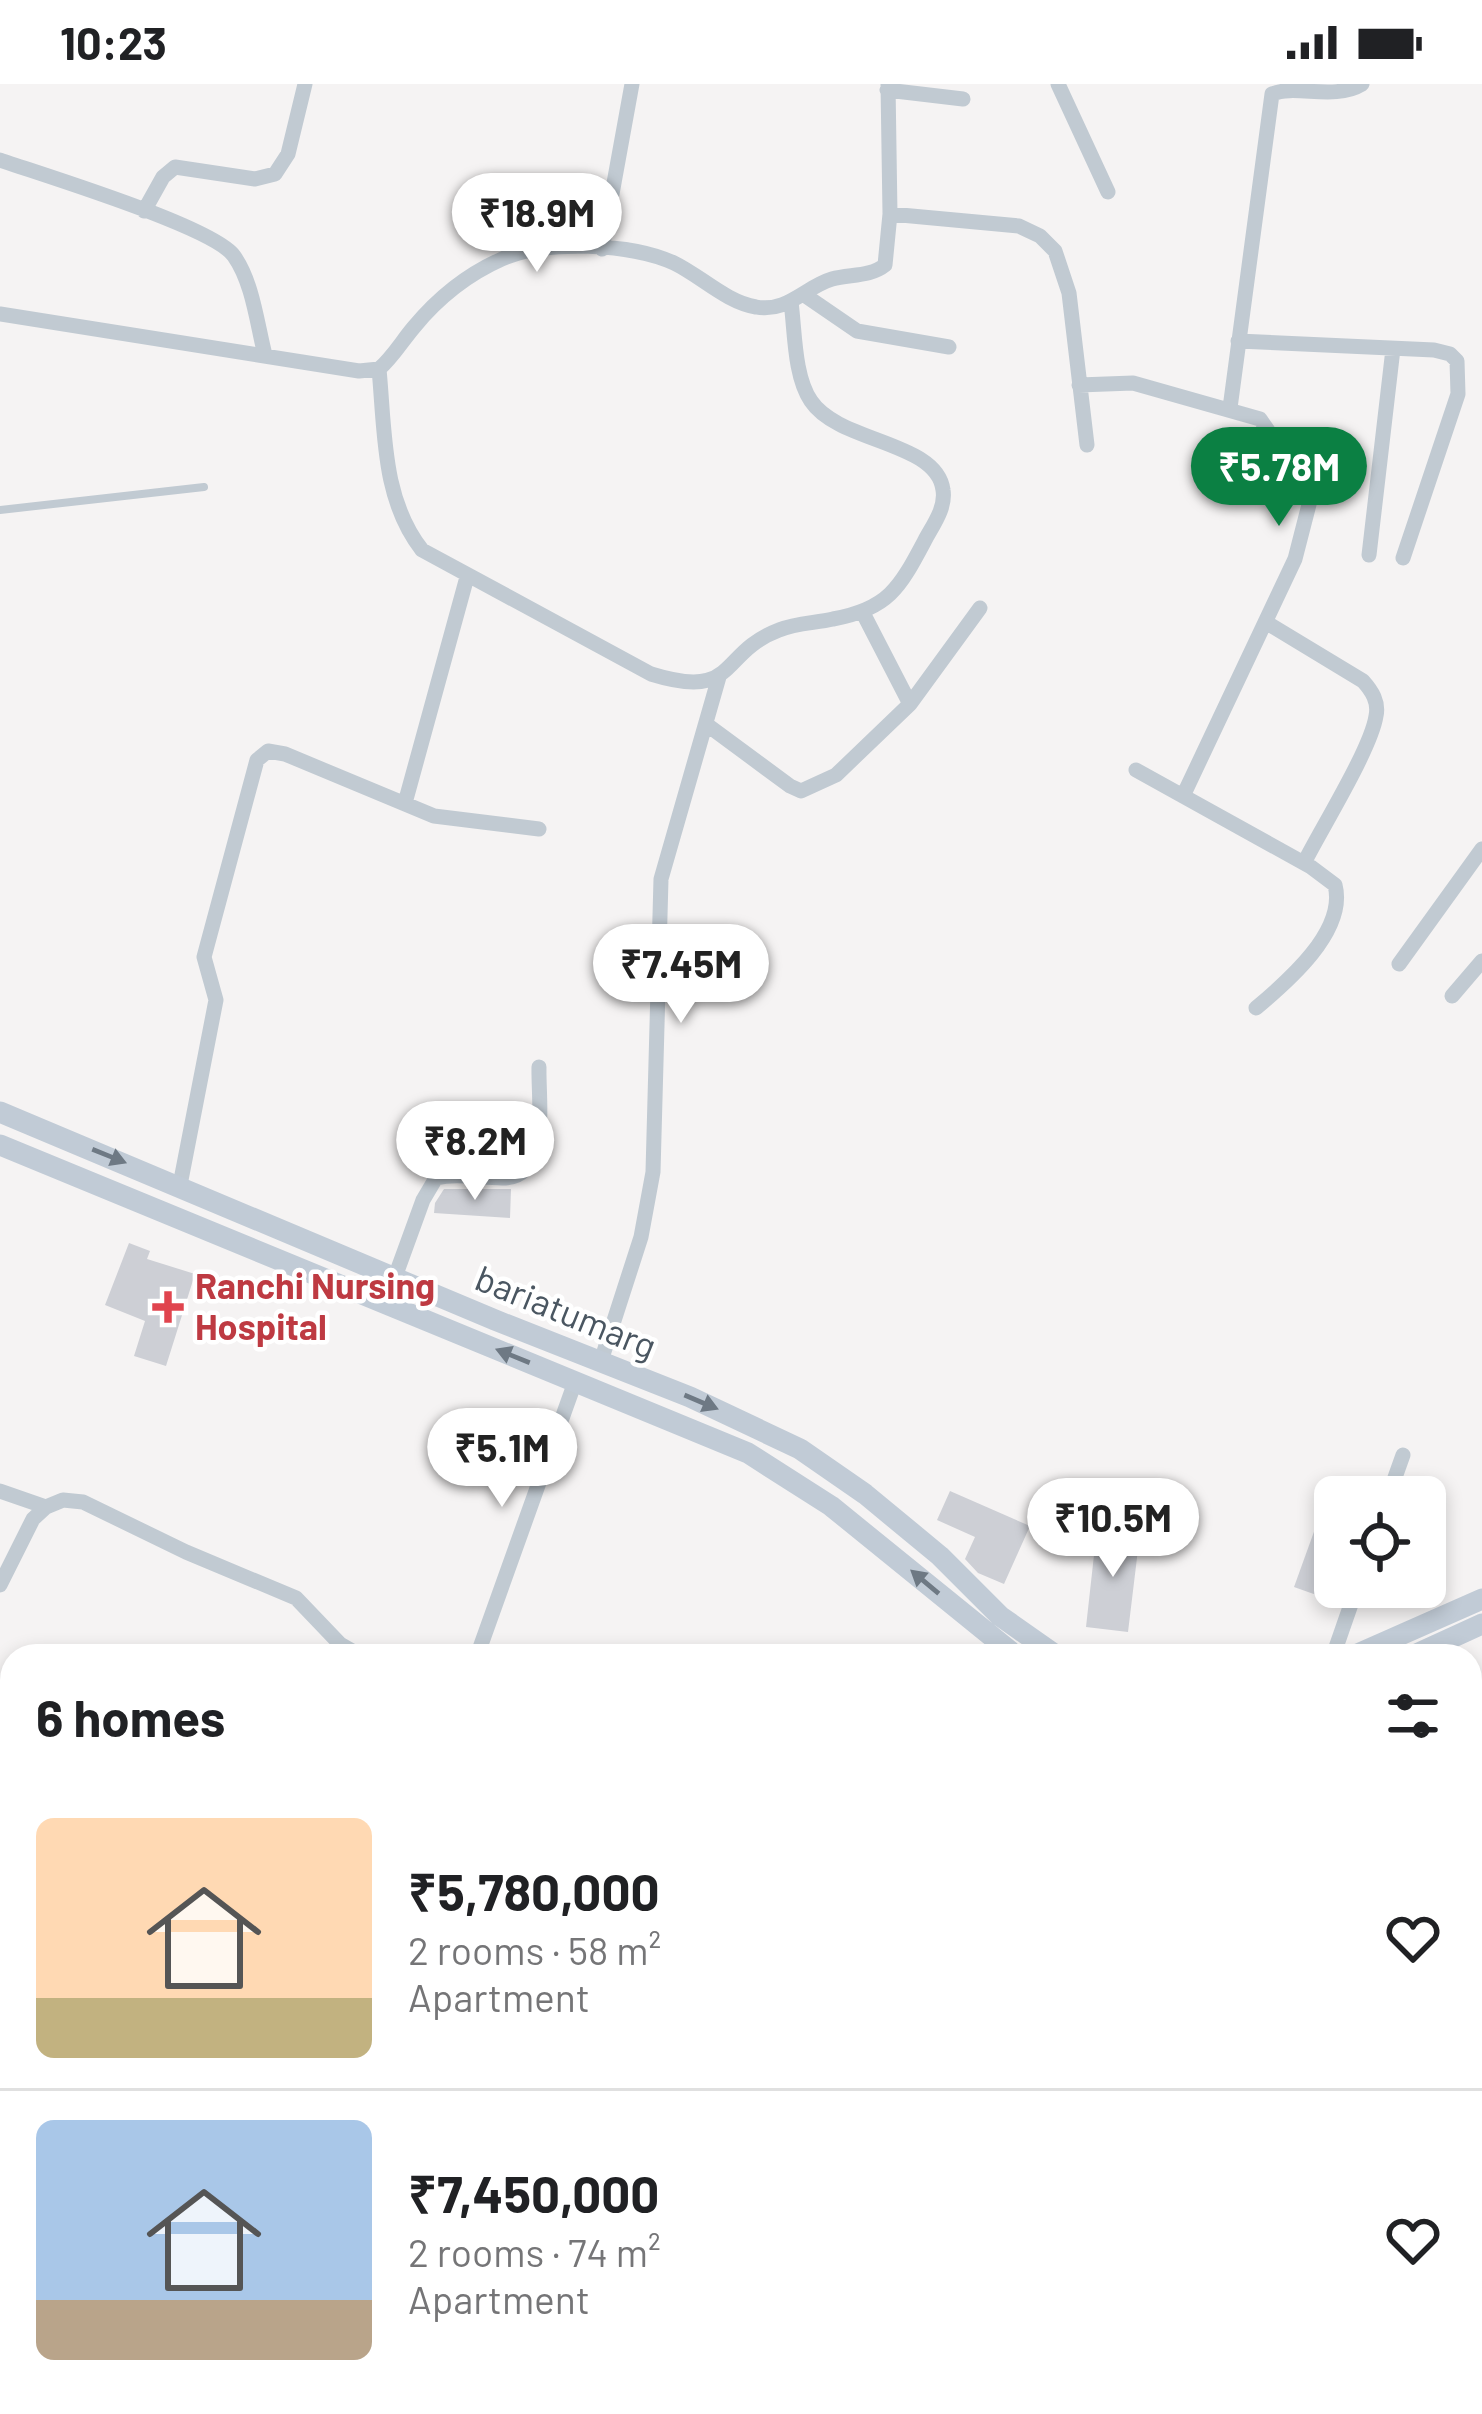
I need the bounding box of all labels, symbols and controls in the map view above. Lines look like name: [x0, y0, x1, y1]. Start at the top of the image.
text: 10:23: [60, 15, 167, 69]
pin: ₹18.9M: [439, 173, 635, 275]
text: ₹18.9M: [479, 188, 595, 235]
pin: ₹5.78M: [1181, 427, 1377, 529]
text: ₹5.78M: [1218, 442, 1340, 489]
pin: ₹7.45M: [583, 924, 779, 1026]
text: ₹7.45M: [620, 939, 742, 986]
pin: ₹8.2M: [391, 1101, 559, 1203]
text: ₹8.2M: [423, 1116, 527, 1163]
one-way arrow: [91, 1147, 127, 1166]
street label: bariatumarg: [470, 1255, 663, 1366]
place label: Ranchi Nursing Hospital: [195, 1263, 435, 1347]
marker: Ranchi Nursing Hospital: [152, 1291, 184, 1323]
one-way arrow: [494, 1346, 530, 1365]
one-way arrow: [684, 1393, 720, 1412]
pin: ₹5.1M: [418, 1408, 586, 1510]
text: ₹5.1M: [454, 1423, 550, 1470]
map controls: [1314, 1476, 1446, 1608]
button: locate: [1314, 1476, 1446, 1608]
pin: ₹10.5M: [1015, 1478, 1211, 1580]
text: ₹10.5M: [1054, 1493, 1172, 1540]
one-way arrow: [910, 1570, 940, 1596]
icon: filters: [1380, 1683, 1446, 1749]
text: 6 homes: [36, 1686, 225, 1747]
text: ₹5,780,000: [408, 1860, 660, 1921]
icon: home: [132, 1866, 276, 2010]
icon: heart: [1380, 1905, 1446, 1971]
text: 2 rooms · 58 m²: [408, 1926, 661, 1973]
text: Apartment: [408, 1973, 590, 2020]
text: ₹7,450,000: [408, 2162, 659, 2223]
icon: home: [132, 2168, 276, 2312]
icon: heart: [1380, 2207, 1446, 2273]
text: 2 rooms · 74 m²: [408, 2228, 661, 2275]
text: Apartment: [408, 2275, 590, 2322]

